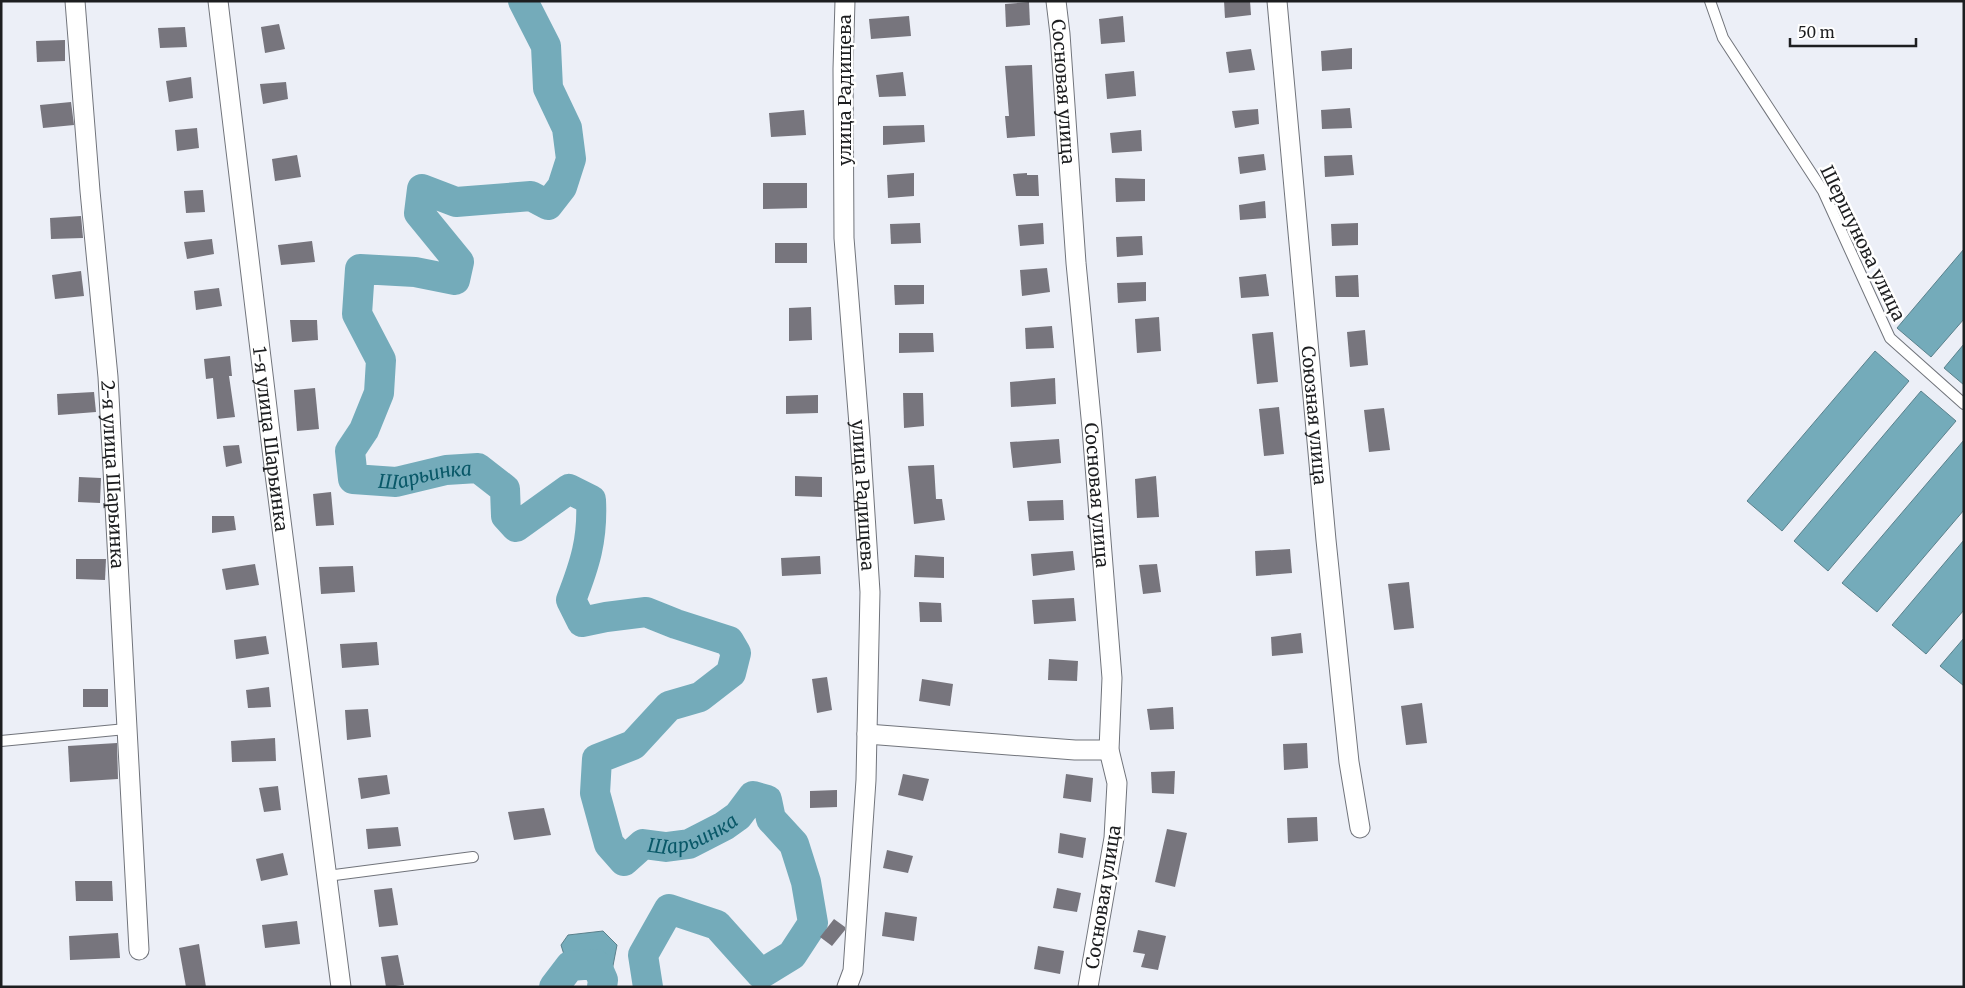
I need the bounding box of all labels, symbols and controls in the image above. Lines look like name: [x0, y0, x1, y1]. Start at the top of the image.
street label: улица Радищева: [833, 14, 856, 166]
scale bar: [1790, 15, 1916, 47]
street label: Сосновая улица: [1047, 18, 1081, 165]
text: 50 m: [1798, 23, 1835, 42]
street label: Шершунова улица: [1815, 161, 1911, 325]
street label: 1-я улица Шарьинка: [248, 345, 294, 533]
street label: Союзная улица: [1297, 345, 1332, 486]
street label: 2-я улица Шарьинка: [97, 380, 130, 570]
street label: улица Радищева: [847, 419, 880, 572]
street label: Сосновая улица: [1080, 422, 1115, 569]
water label: Шарьинка: [377, 456, 472, 494]
water label: Шарьинка: [646, 808, 742, 859]
street label: Сосновая улица: [1080, 823, 1126, 970]

